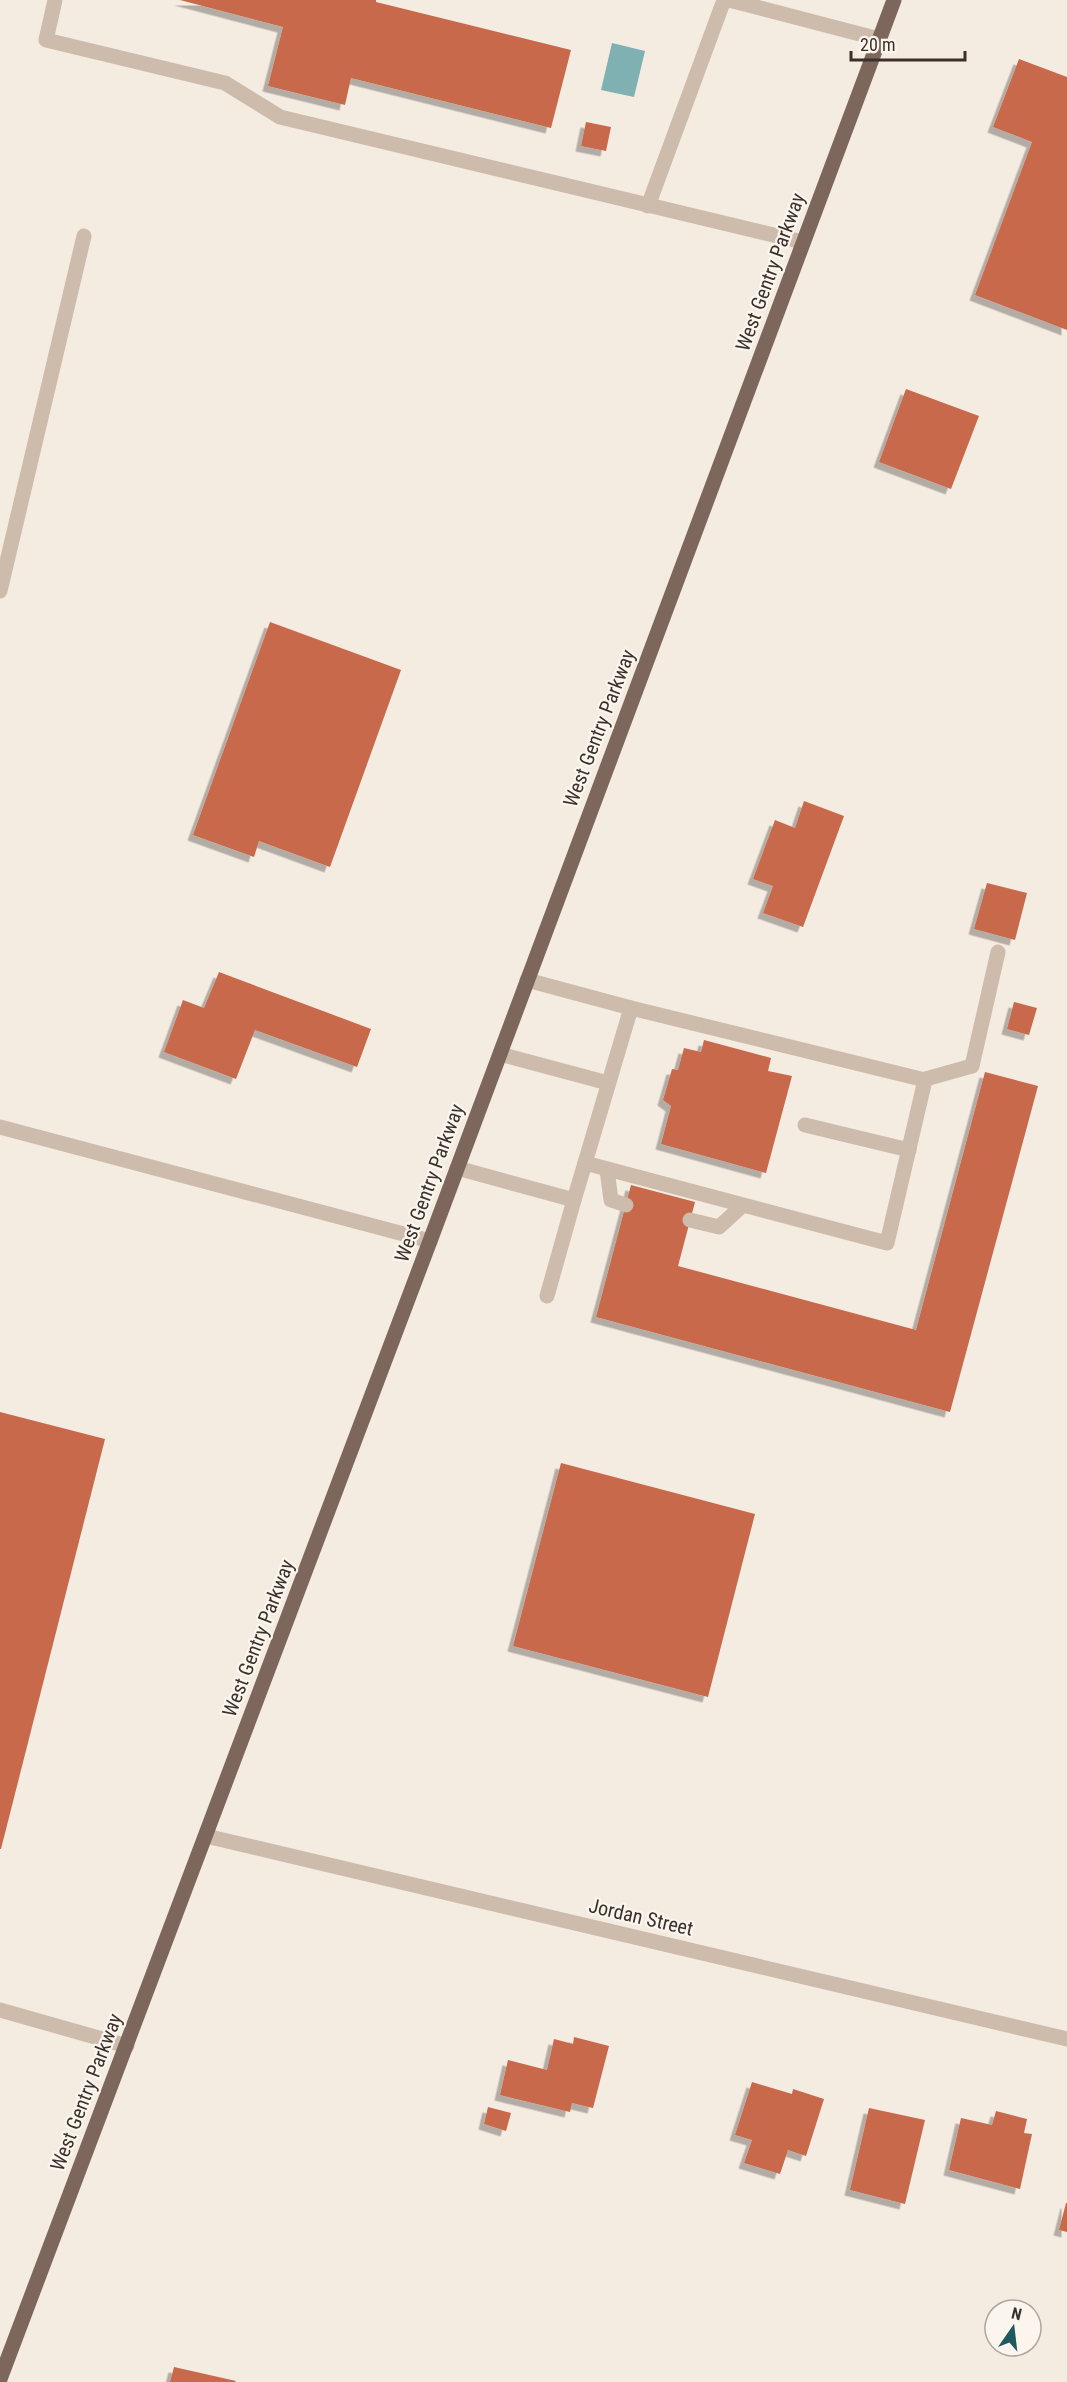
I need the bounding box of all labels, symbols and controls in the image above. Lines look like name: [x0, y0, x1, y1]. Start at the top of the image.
scale bar: [851, 24, 965, 62]
text: 20 m: [860, 34, 895, 55]
street label: West Gentry Parkway: [730, 190, 810, 354]
street label: West Gentry Parkway: [558, 646, 640, 810]
street label: West Gentry Parkway: [389, 1101, 469, 1265]
street label: West Gentry Parkway: [217, 1556, 299, 1720]
street label: Jordan Street: [587, 1893, 696, 1941]
street label: West Gentry Parkway: [45, 2010, 127, 2174]
north arrow: [983, 2298, 1043, 2358]
text: N: [1009, 2304, 1024, 2324]

